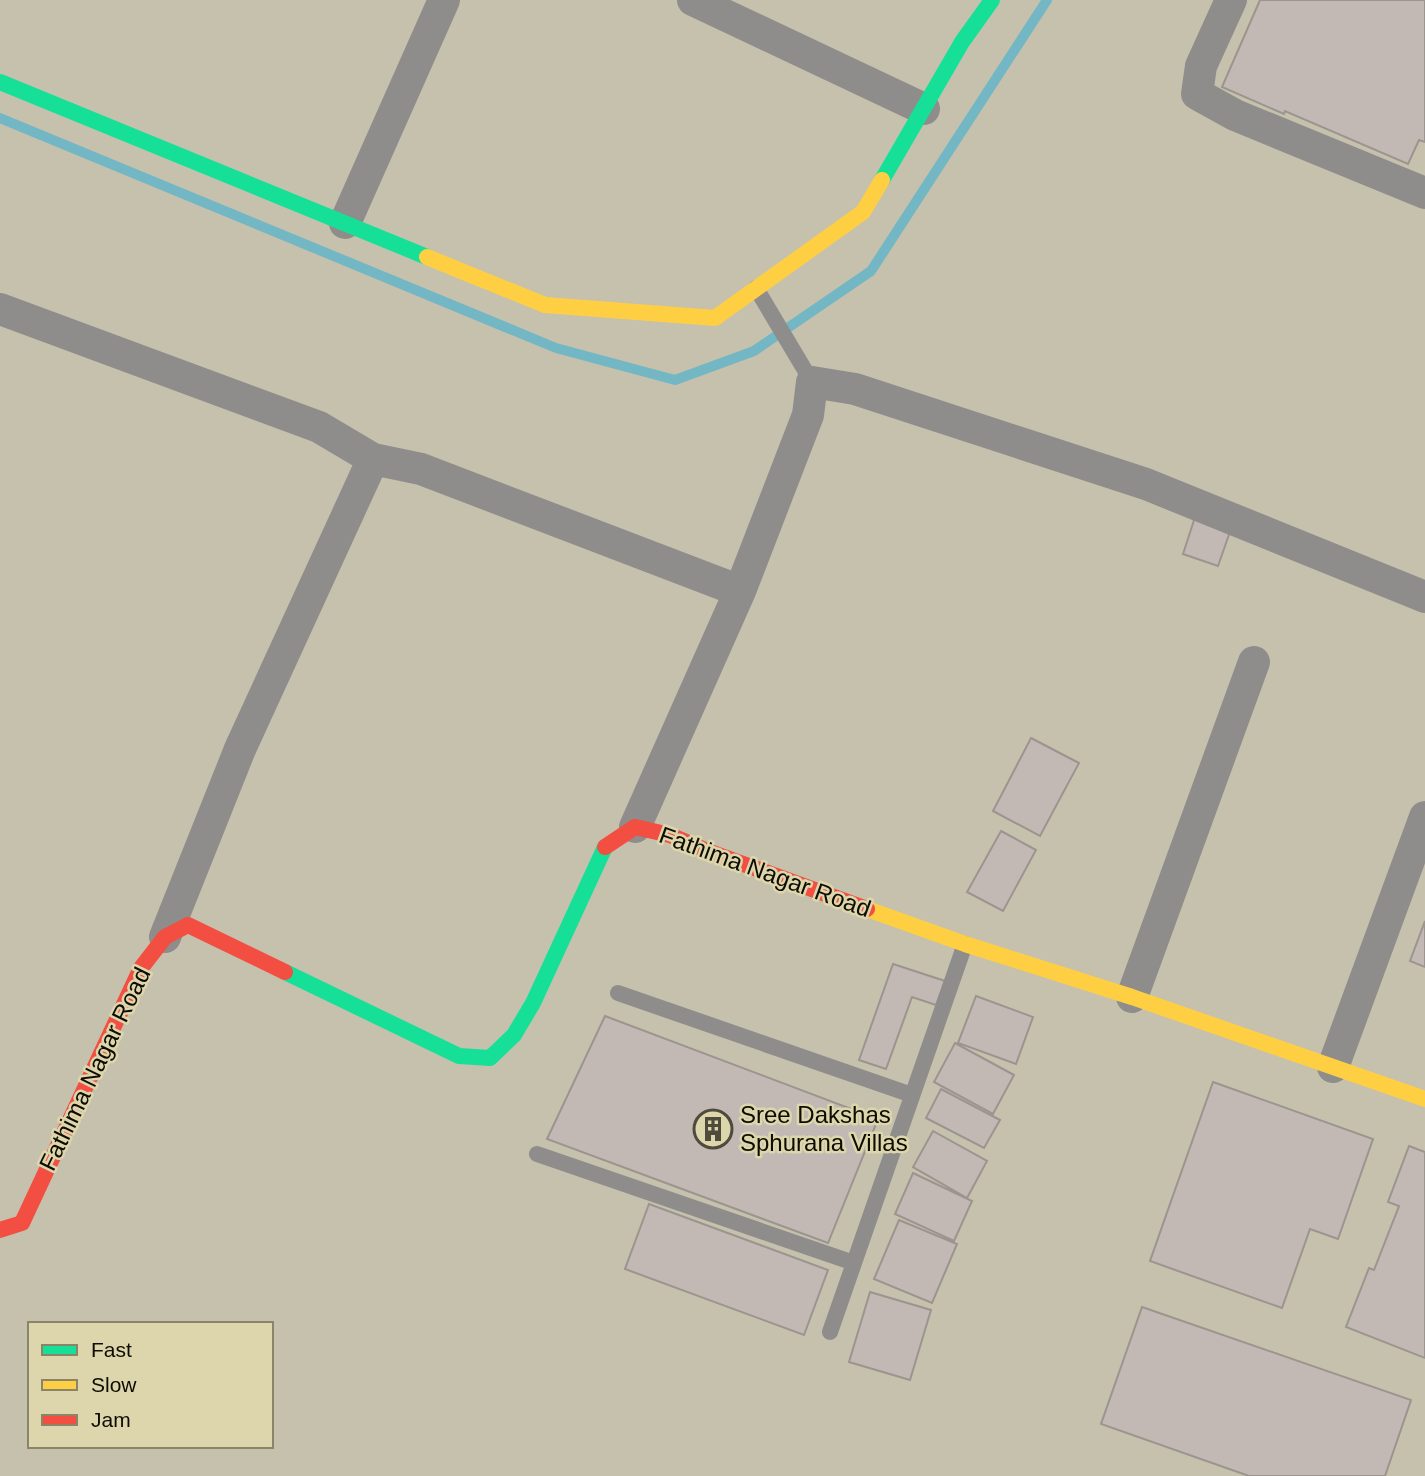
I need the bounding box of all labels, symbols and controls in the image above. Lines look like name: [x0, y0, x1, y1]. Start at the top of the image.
street label: Fathima Nagar Road: [656, 821, 874, 922]
street label: Fathima Nagar Road: [34, 963, 156, 1175]
place label: Sree Dakshas Sphurana Villas: [740, 1101, 908, 1156]
building icon: Sree Dakshas Sphurana Villas: [692, 1108, 734, 1150]
legend: [28, 1322, 273, 1448]
text: Fast: [91, 1338, 132, 1361]
text: Slow: [91, 1373, 137, 1396]
text: Jam: [91, 1408, 131, 1431]

